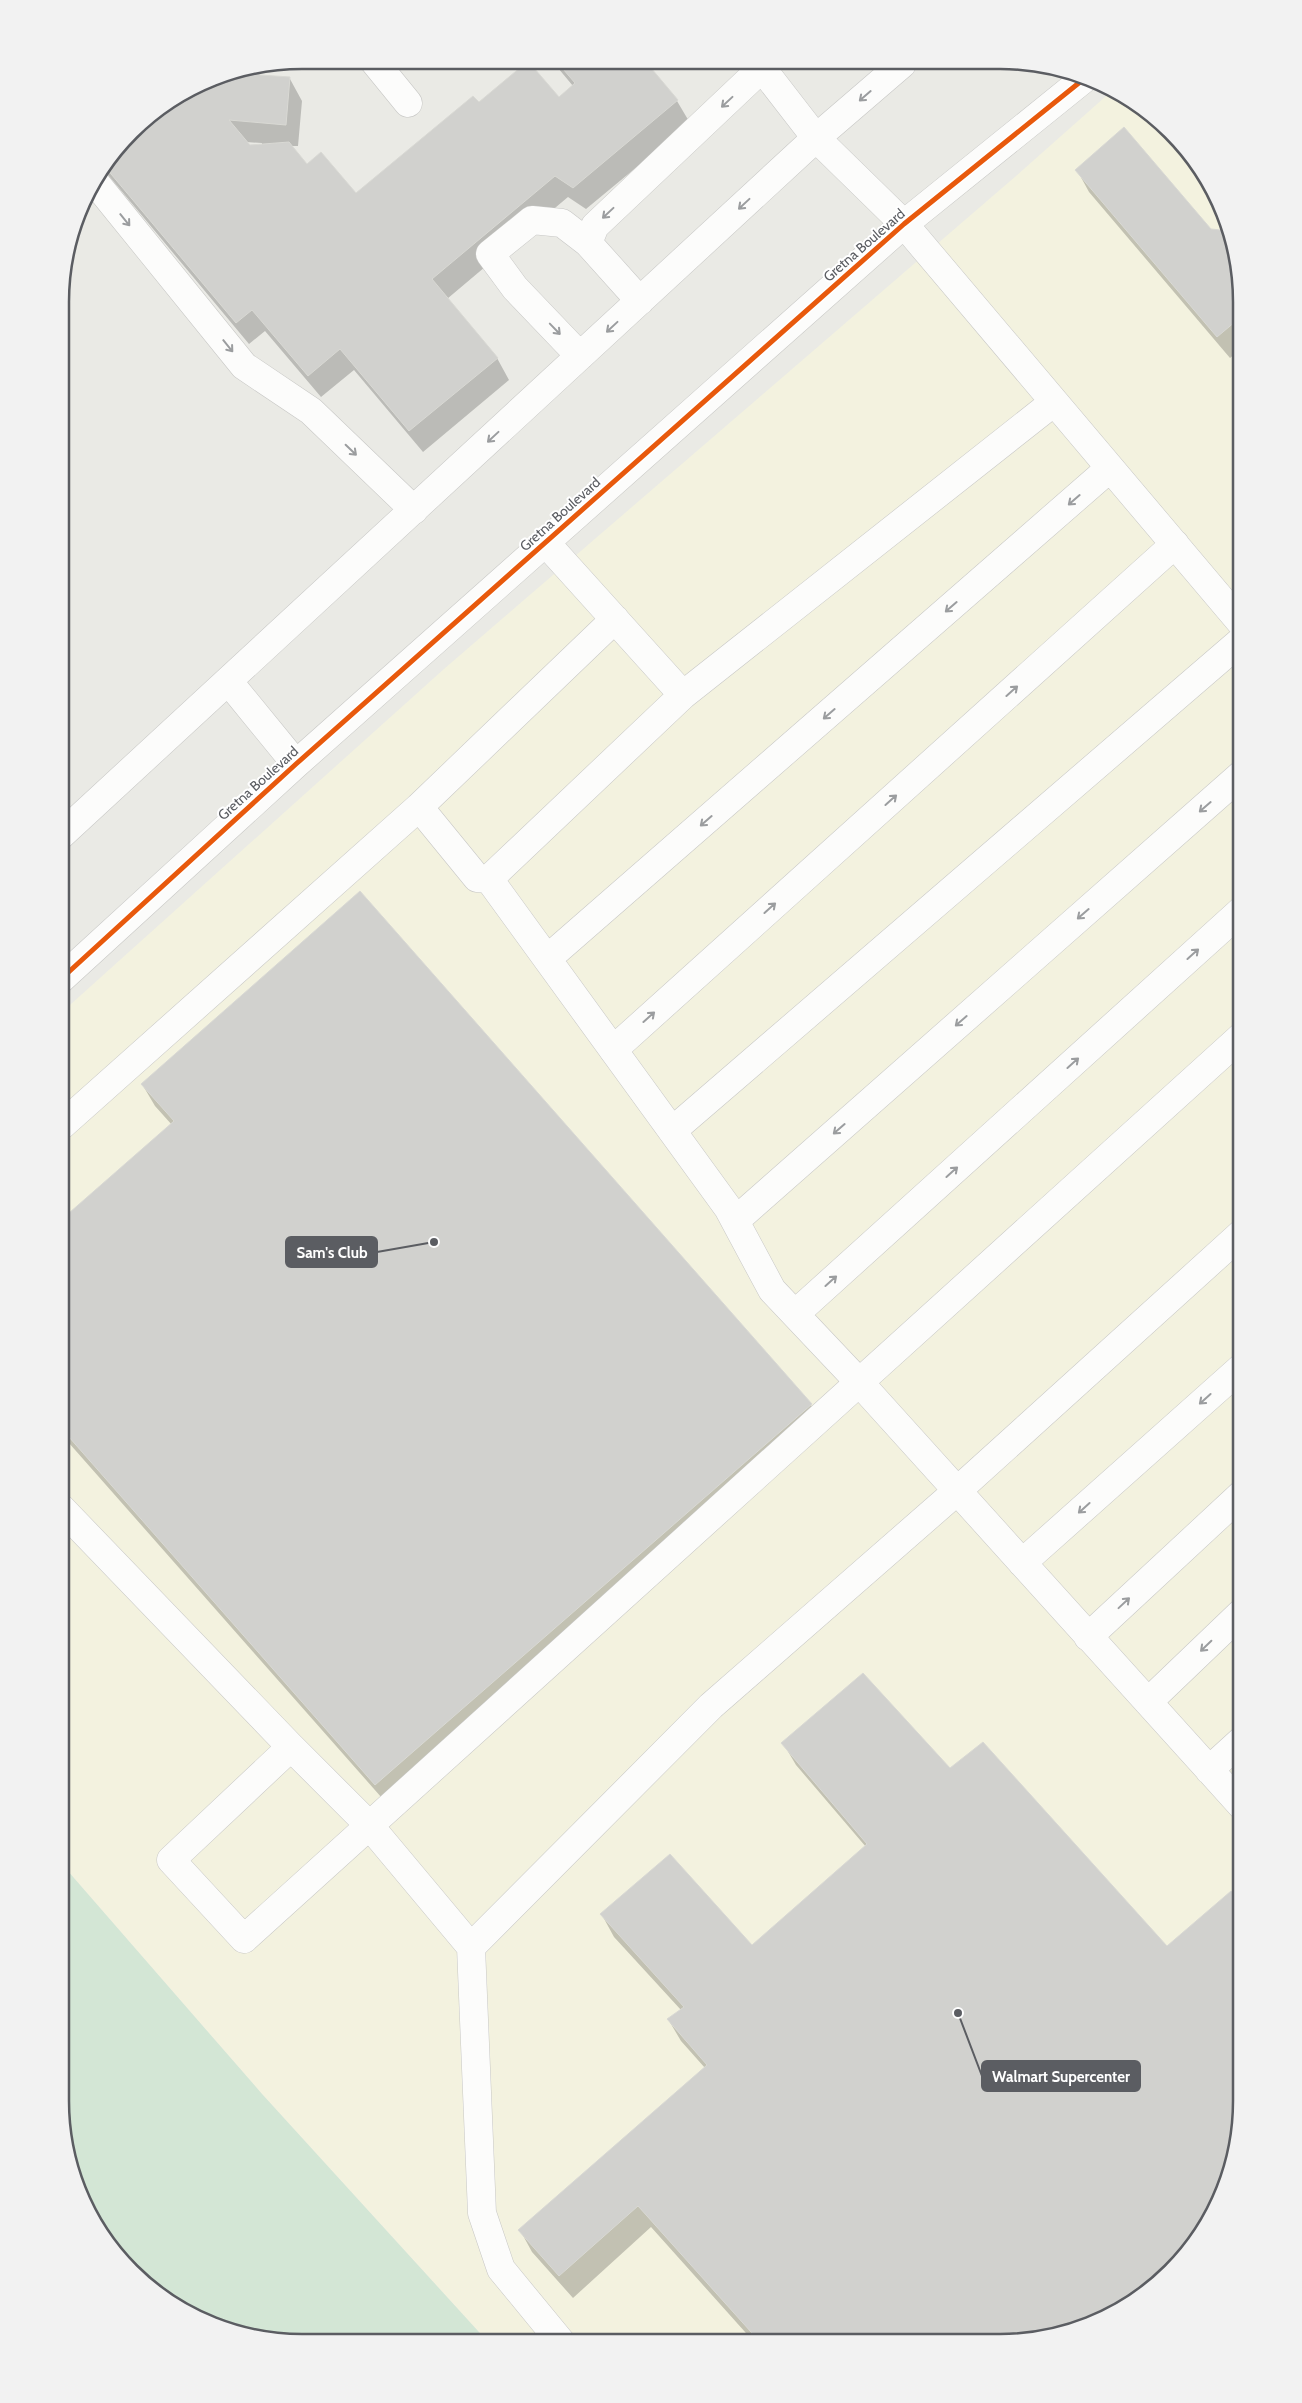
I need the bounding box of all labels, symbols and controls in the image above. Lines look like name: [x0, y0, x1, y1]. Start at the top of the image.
one-way arrow: [859, 90, 872, 101]
one-way arrow: [720, 96, 733, 108]
one-way arrow: [738, 198, 751, 210]
street label: Gretna Boulevard: [819, 205, 909, 285]
one-way arrow: [602, 207, 615, 219]
one-way arrow: [120, 213, 131, 226]
one-way arrow: [606, 321, 619, 333]
one-way arrow: [549, 323, 561, 336]
one-way arrow: [222, 339, 233, 352]
one-way arrow: [487, 431, 500, 443]
one-way arrow: [345, 444, 358, 456]
street label: Gretna Boulevard: [516, 473, 604, 555]
one-way arrow: [1067, 495, 1080, 506]
one-way arrow: [945, 601, 958, 613]
one-way arrow: [1005, 685, 1018, 697]
one-way arrow: [822, 708, 835, 720]
street label: Gretna Boulevard: [214, 742, 302, 824]
one-way arrow: [884, 794, 897, 806]
one-way arrow: [1199, 801, 1212, 812]
one-way arrow: [700, 815, 713, 826]
one-way arrow: [764, 903, 777, 914]
one-way arrow: [1077, 908, 1090, 920]
one-way arrow: [1187, 948, 1200, 960]
one-way arrow: [643, 1011, 656, 1023]
one-way arrow: [955, 1015, 968, 1027]
one-way arrow: [1066, 1057, 1079, 1069]
one-way arrow: [833, 1123, 846, 1134]
one-way arrow: [945, 1166, 958, 1178]
callout: Sam's Club: [286, 1237, 377, 1267]
text: Sam's Club: [296, 1244, 368, 1262]
one-way arrow: [825, 1275, 838, 1287]
one-way arrow: [1199, 1393, 1212, 1405]
one-way arrow: [1078, 1502, 1091, 1513]
one-way arrow: [1118, 1597, 1131, 1609]
one-way arrow: [1200, 1640, 1213, 1652]
callout: Walmart Supercenter: [982, 2061, 1140, 2091]
text: Walmart Supercenter: [992, 2068, 1130, 2086]

